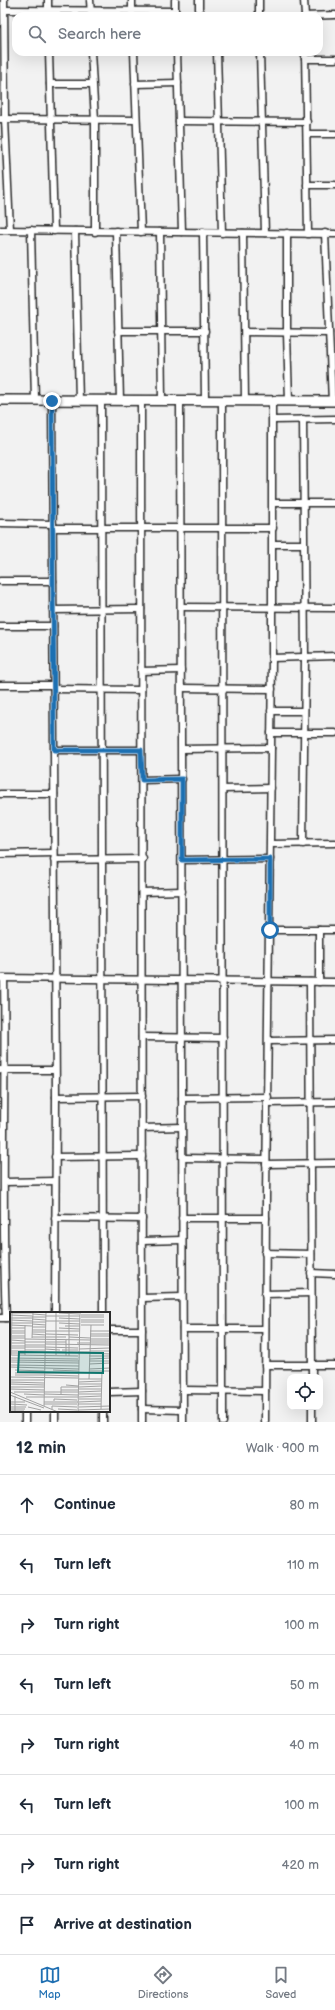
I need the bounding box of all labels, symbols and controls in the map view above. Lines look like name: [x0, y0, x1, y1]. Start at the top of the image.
search box: [12, 12, 323, 56]
icon: search: [26, 23, 48, 45]
text: Search here: [58, 25, 141, 44]
route end: [43, 392, 61, 410]
route start: [261, 921, 279, 939]
inset map: [10, 1312, 110, 1412]
map controls: [287, 1374, 323, 1410]
button: locate: [287, 1374, 323, 1410]
text: 12 min: [16, 1438, 66, 1458]
text: Walk · 900 m: [246, 1440, 319, 1456]
icon: ahead: [16, 1494, 38, 1516]
text: Continue: [54, 1495, 116, 1514]
text: 80 m: [290, 1497, 319, 1513]
icon: left: [16, 1554, 38, 1576]
text: Turn left: [54, 1555, 111, 1574]
text: 110 m: [287, 1557, 319, 1573]
icon: right: [16, 1614, 38, 1636]
text: Turn right: [54, 1615, 119, 1634]
text: 100 m: [284, 1617, 319, 1633]
icon: left: [16, 1674, 38, 1696]
text: Turn left: [54, 1675, 111, 1694]
text: 50 m: [290, 1677, 319, 1693]
icon: right: [16, 1734, 38, 1756]
text: Turn right: [54, 1735, 119, 1754]
text: 40 m: [289, 1737, 319, 1753]
icon: left: [16, 1794, 38, 1816]
text: Turn left: [54, 1795, 111, 1814]
text: 100 m: [284, 1797, 319, 1813]
icon: right: [16, 1854, 38, 1876]
text: Turn right: [54, 1855, 119, 1874]
text: 420 m: [281, 1857, 319, 1873]
icon: arrive: [16, 1914, 38, 1936]
text: Arrive at destination: [54, 1915, 192, 1934]
tab: Map: [39, 1964, 61, 2001]
tab: Directions: [138, 1964, 188, 2001]
tab: Saved: [266, 1964, 296, 2001]

